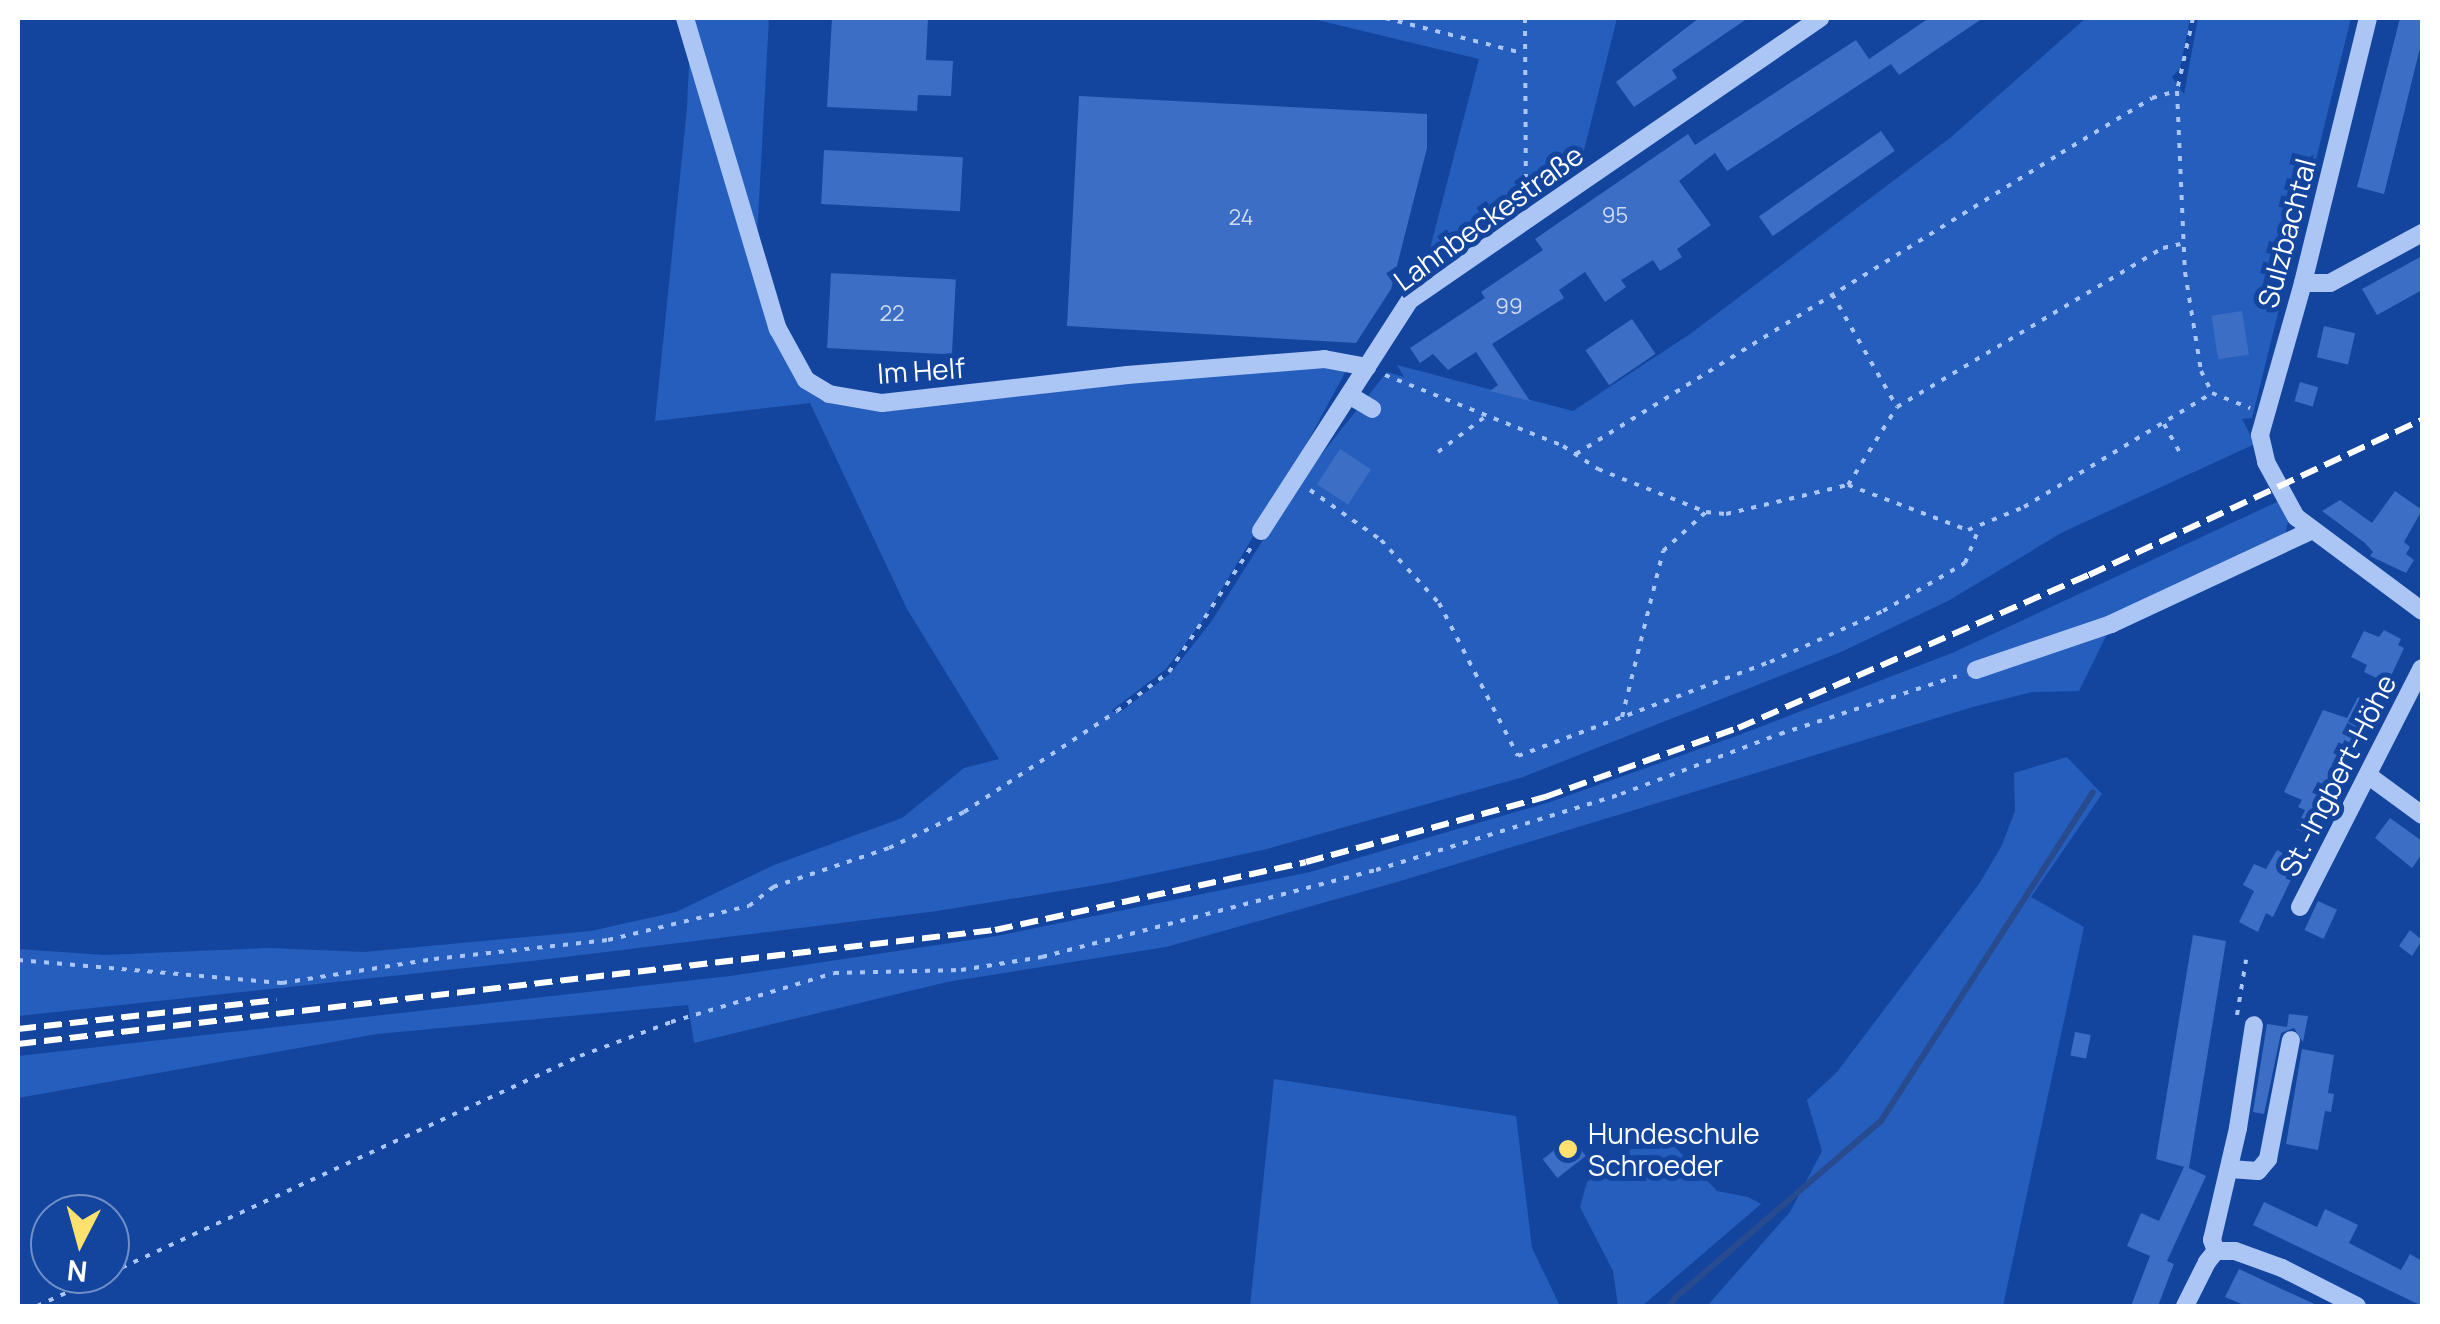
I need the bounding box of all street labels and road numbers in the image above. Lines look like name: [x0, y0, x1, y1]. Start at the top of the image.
street label: Lahnbeckestraße: [1387, 137, 1589, 297]
street label: Sulzbachtal: [2250, 155, 2322, 311]
street label: Im Helf: [876, 350, 966, 390]
street label: St.-Ingbert-Höhe: [2272, 669, 2402, 881]

